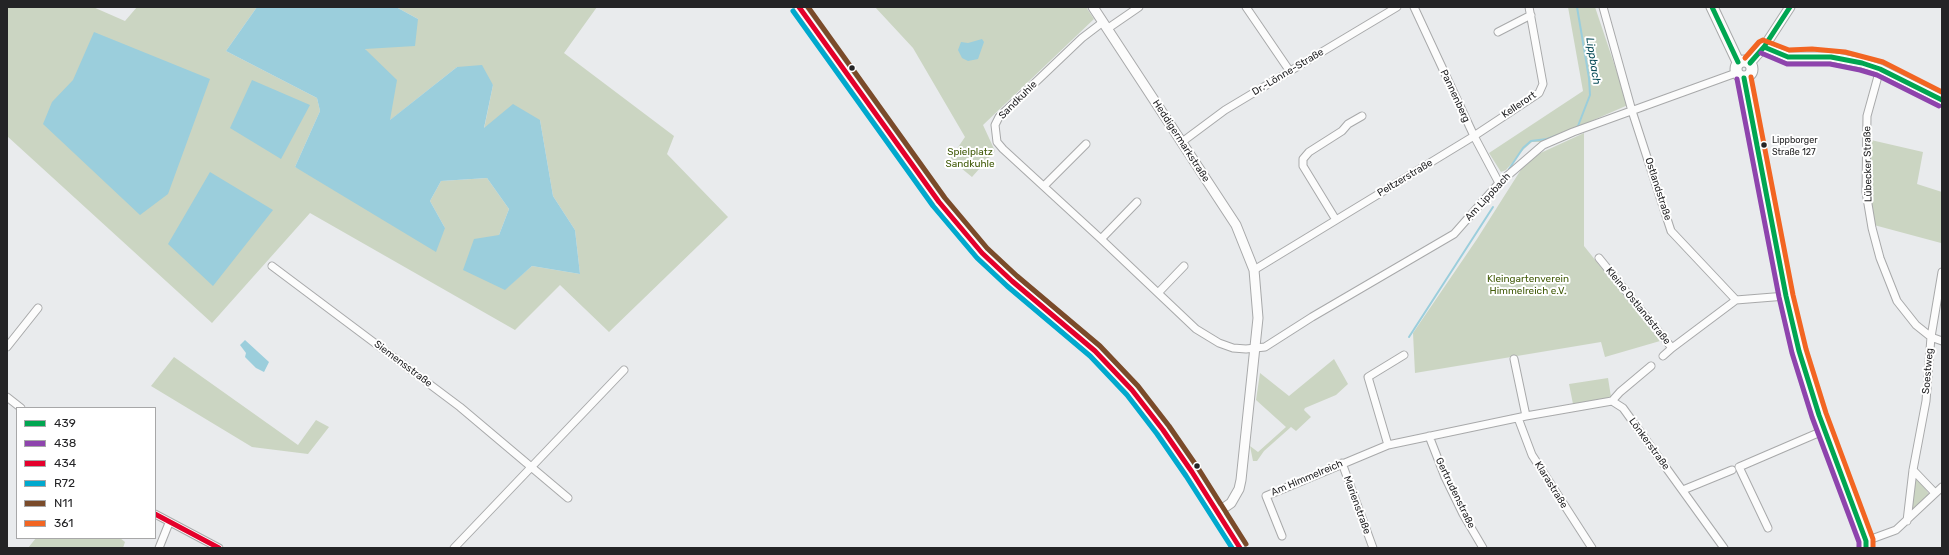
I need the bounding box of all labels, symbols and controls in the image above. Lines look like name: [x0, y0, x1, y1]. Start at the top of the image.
water label: Lippbach: [1583, 36, 1603, 86]
street label: Dr.-Lönne-Straße: [1250, 46, 1326, 98]
unlabelled marker: [847, 63, 857, 73]
street label: Pannenberg: [1438, 68, 1472, 124]
street label: Sandkuhle: [996, 78, 1040, 122]
street label: Kellerort: [1500, 89, 1538, 121]
street label: Heddigermarkstraße: [1150, 98, 1212, 184]
street label: Lübecker Straße: [1861, 126, 1875, 202]
place label: Lippborger Straße 127: [1772, 135, 1818, 156]
marker: Lippborger Straße 127: [1759, 140, 1769, 150]
park label: Spielplatz Sandkuhle: [945, 146, 995, 170]
street label: Ostlandstraße: [1642, 156, 1674, 222]
street label: Peltzerstraße: [1375, 157, 1435, 199]
street label: Am Lippbach: [1463, 171, 1513, 223]
street label: Kleine Ostlandstraße: [1603, 265, 1673, 347]
park label: Kleingartenverein Himmelreich e.V.: [1487, 273, 1569, 296]
street label: Siemensstraße: [372, 338, 434, 390]
street label: Soestweg: [1920, 348, 1936, 394]
legend: [16, 407, 156, 539]
text: 439: [54, 416, 76, 430]
street label: Lönkerstraße: [1626, 416, 1672, 472]
text: 438: [54, 436, 76, 450]
text: 434: [54, 456, 76, 470]
street label: Gertrudenstraße: [1433, 456, 1477, 530]
street label: Am Himmelreich: [1269, 457, 1345, 499]
street label: Klarastraße: [1532, 459, 1570, 511]
unlabelled marker: [1192, 461, 1202, 471]
street label: Marienstraße: [1341, 474, 1373, 536]
text: R72: [54, 476, 75, 490]
text: N11: [54, 496, 73, 510]
text: 361: [54, 516, 73, 530]

